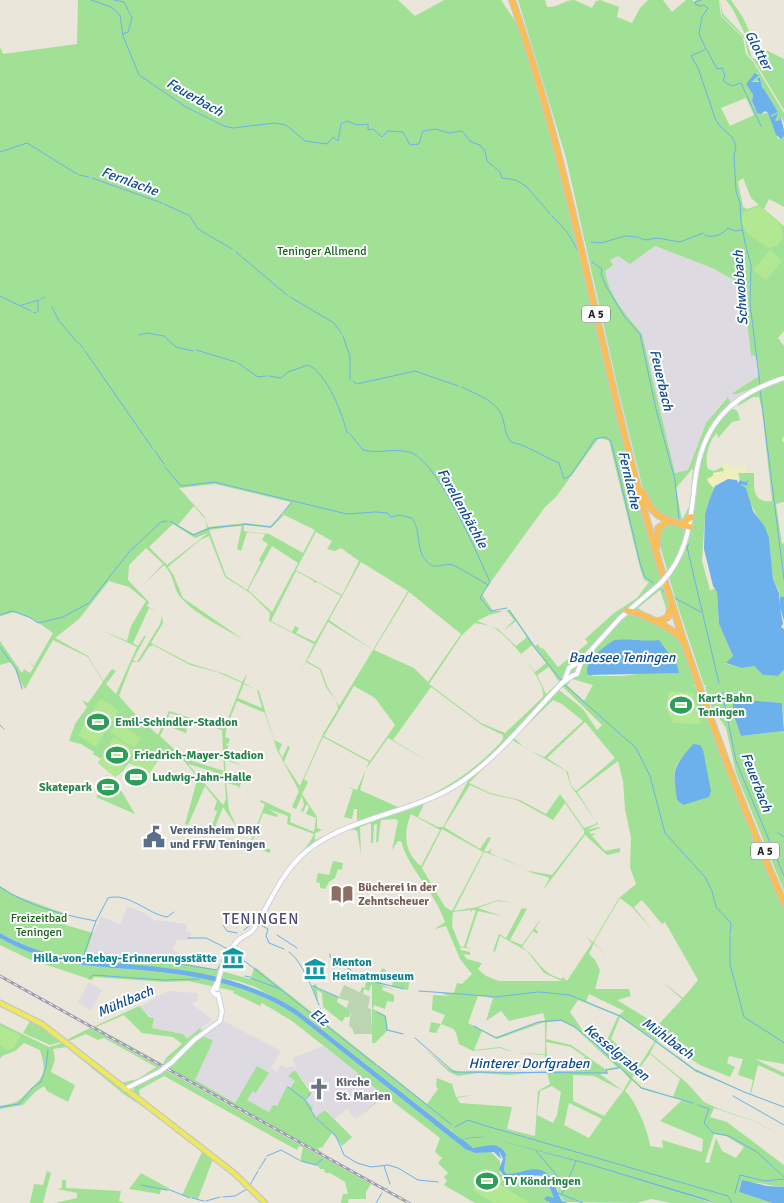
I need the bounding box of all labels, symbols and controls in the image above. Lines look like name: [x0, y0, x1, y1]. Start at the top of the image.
water label: Glotter: [741, 28, 777, 74]
water label: Feuerbach: [164, 74, 226, 121]
water label: Fernlache: [99, 163, 161, 200]
park label: Teninger Allmend: [277, 244, 367, 259]
water label: Schwobbach: [729, 250, 752, 326]
road number: A 5: [582, 306, 610, 322]
water label: Feuerbach: [646, 348, 677, 413]
water label: Fernlache: [615, 449, 645, 512]
water label: Forellenbächle: [434, 466, 492, 552]
water label: Badesee Teningen: [569, 649, 676, 666]
place label: Kart-Bahn Teningen: [698, 691, 753, 720]
sports icon: Kart-Bahn Teningen: [668, 692, 694, 718]
sports icon: Emil-Schindler-Stadion: [85, 709, 111, 735]
place label: Emil-Schindler-Stadion: [115, 715, 238, 730]
sports icon: Friedrich-Mayer-Stadion: [104, 742, 130, 768]
place label: Friedrich-Mayer-Stadion: [134, 748, 264, 763]
water label: Feuerbach: [737, 750, 776, 815]
sports icon: Ludwig-Jahn-Halle: [123, 764, 149, 790]
place label: Ludwig-Jahn-Halle: [152, 770, 252, 785]
sports icon: Skatepark: [95, 774, 121, 800]
place label: Skatepark: [39, 780, 93, 795]
place label: Vereinsheim DRK und FFW Teningen: [170, 823, 266, 852]
public building icon: Vereinsheim DRK und FFW Teningen: [141, 824, 167, 850]
road number: A 5: [751, 842, 779, 859]
place label: Bücherei in der Zehntscheuer: [358, 880, 437, 909]
library icon: Bücherei in der Zehntscheuer: [329, 881, 355, 907]
district label: TENINGEN: [223, 910, 300, 928]
park label: Freizeitbad Teningen: [11, 911, 67, 940]
museum icon: Hilla-von-Rebay-Erinnerungsstätte: [220, 945, 246, 971]
place label: Hilla-von-Rebay-Erinnerungsstätte: [33, 951, 217, 966]
place label: Menton Heimatmuseum: [332, 955, 414, 984]
museum icon: Menton Heimatmuseum: [302, 956, 328, 982]
water label: Mühlbach: [95, 982, 156, 1021]
water label: Elz: [307, 1005, 334, 1031]
water label: Mühlbach: [639, 1014, 697, 1063]
water label: Kesselgraben: [581, 1020, 653, 1085]
water label: Hinterer Dorfgraben: [469, 1055, 590, 1072]
place label: Kirche St. Marien: [336, 1075, 391, 1104]
church icon: Kirche St. Marien: [306, 1076, 332, 1102]
sports icon: TV Köndringen: [474, 1168, 500, 1194]
place label: TV Köndringen: [504, 1174, 581, 1189]

